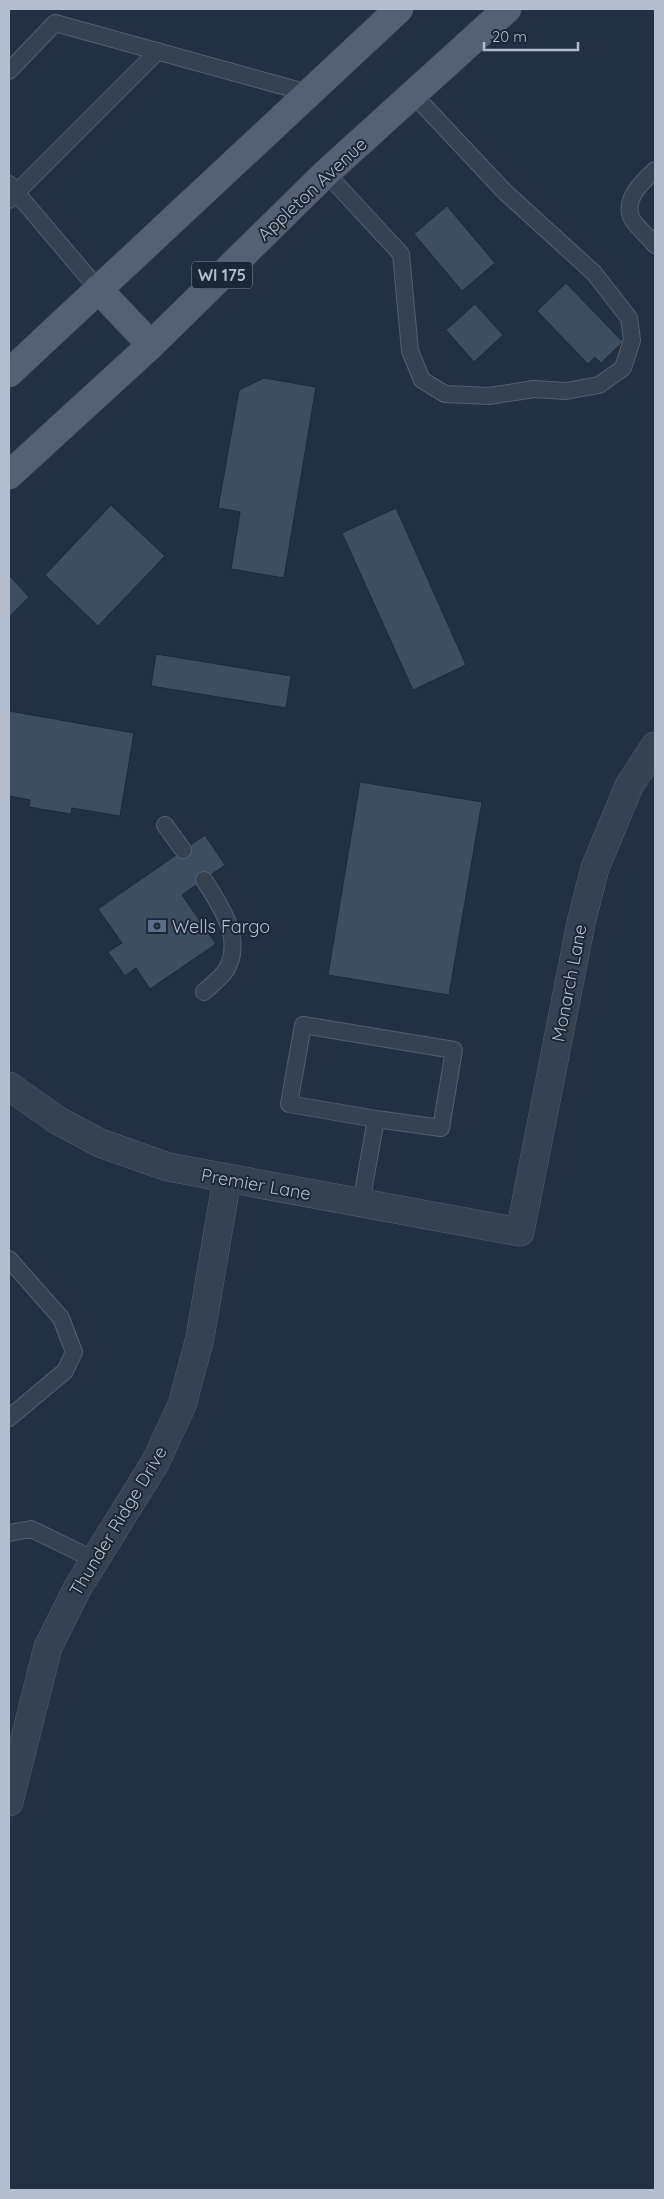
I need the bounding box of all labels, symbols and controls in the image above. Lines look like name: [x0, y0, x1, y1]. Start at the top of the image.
scale bar: [484, 20, 578, 52]
text: 20 m: [492, 27, 527, 46]
street label: Appleton Avenue: [252, 132, 372, 246]
road number: WI 175: [192, 262, 252, 288]
bank icon: Wells Fargo: [146, 915, 168, 937]
place label: Wells Fargo: [172, 915, 270, 938]
street label: Monarch Lane: [546, 922, 592, 1044]
street label: Premier Lane: [199, 1163, 313, 1205]
street label: Thunder Ridge Drive: [64, 1442, 172, 1600]

